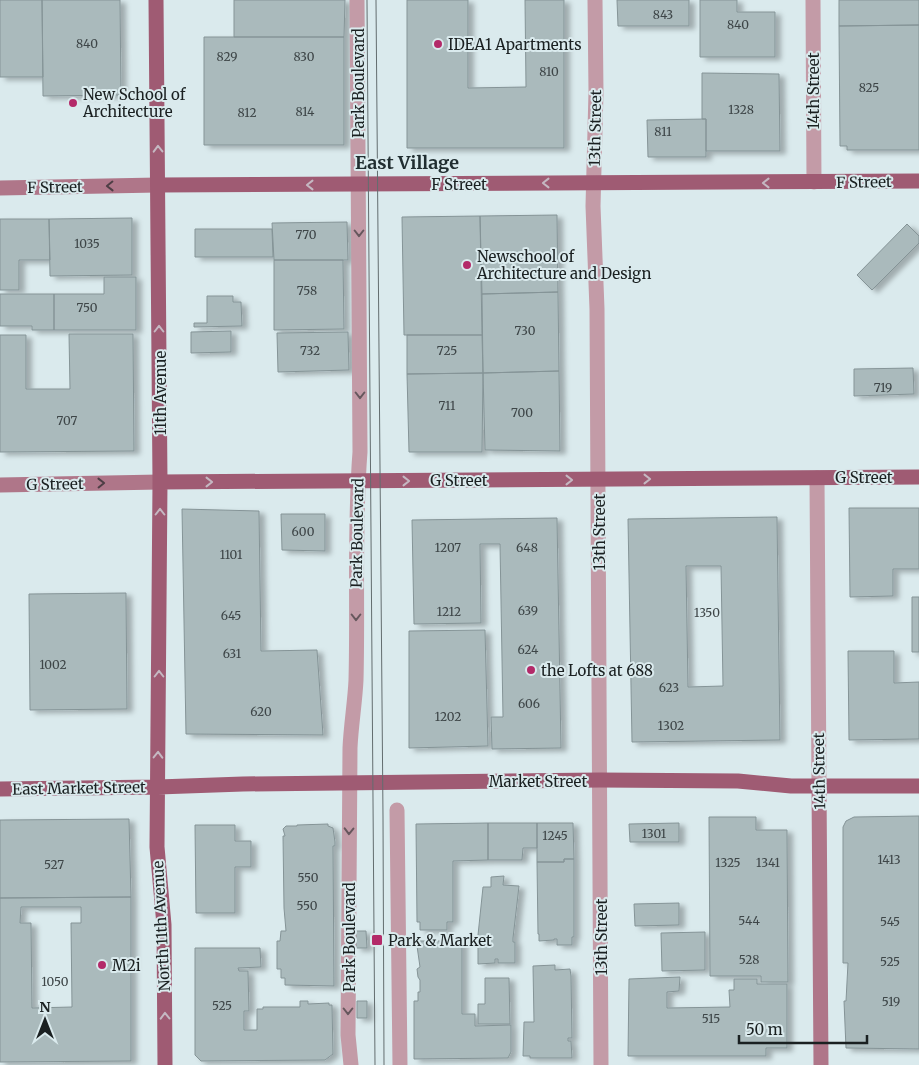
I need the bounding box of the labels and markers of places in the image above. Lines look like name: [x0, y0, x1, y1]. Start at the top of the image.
place label: IDEA1 Apartments: [448, 35, 582, 54]
marker: IDEA1 Apartments: [432, 38, 444, 50]
place label: New School of Architecture: [82, 85, 187, 121]
marker: New School of Architecture: [67, 97, 79, 109]
place label: Newschool of Architecture and Design: [476, 247, 651, 283]
marker: Newschool of Architecture and Design: [461, 259, 473, 271]
place label: the Lofts at 688: [541, 661, 653, 680]
marker: the Lofts at 688: [525, 664, 537, 676]
place label: Park & Market: [388, 931, 492, 950]
marker: Park & Market: [370, 933, 384, 947]
place label: M2i: [112, 956, 141, 975]
marker: M2i: [96, 959, 108, 971]

